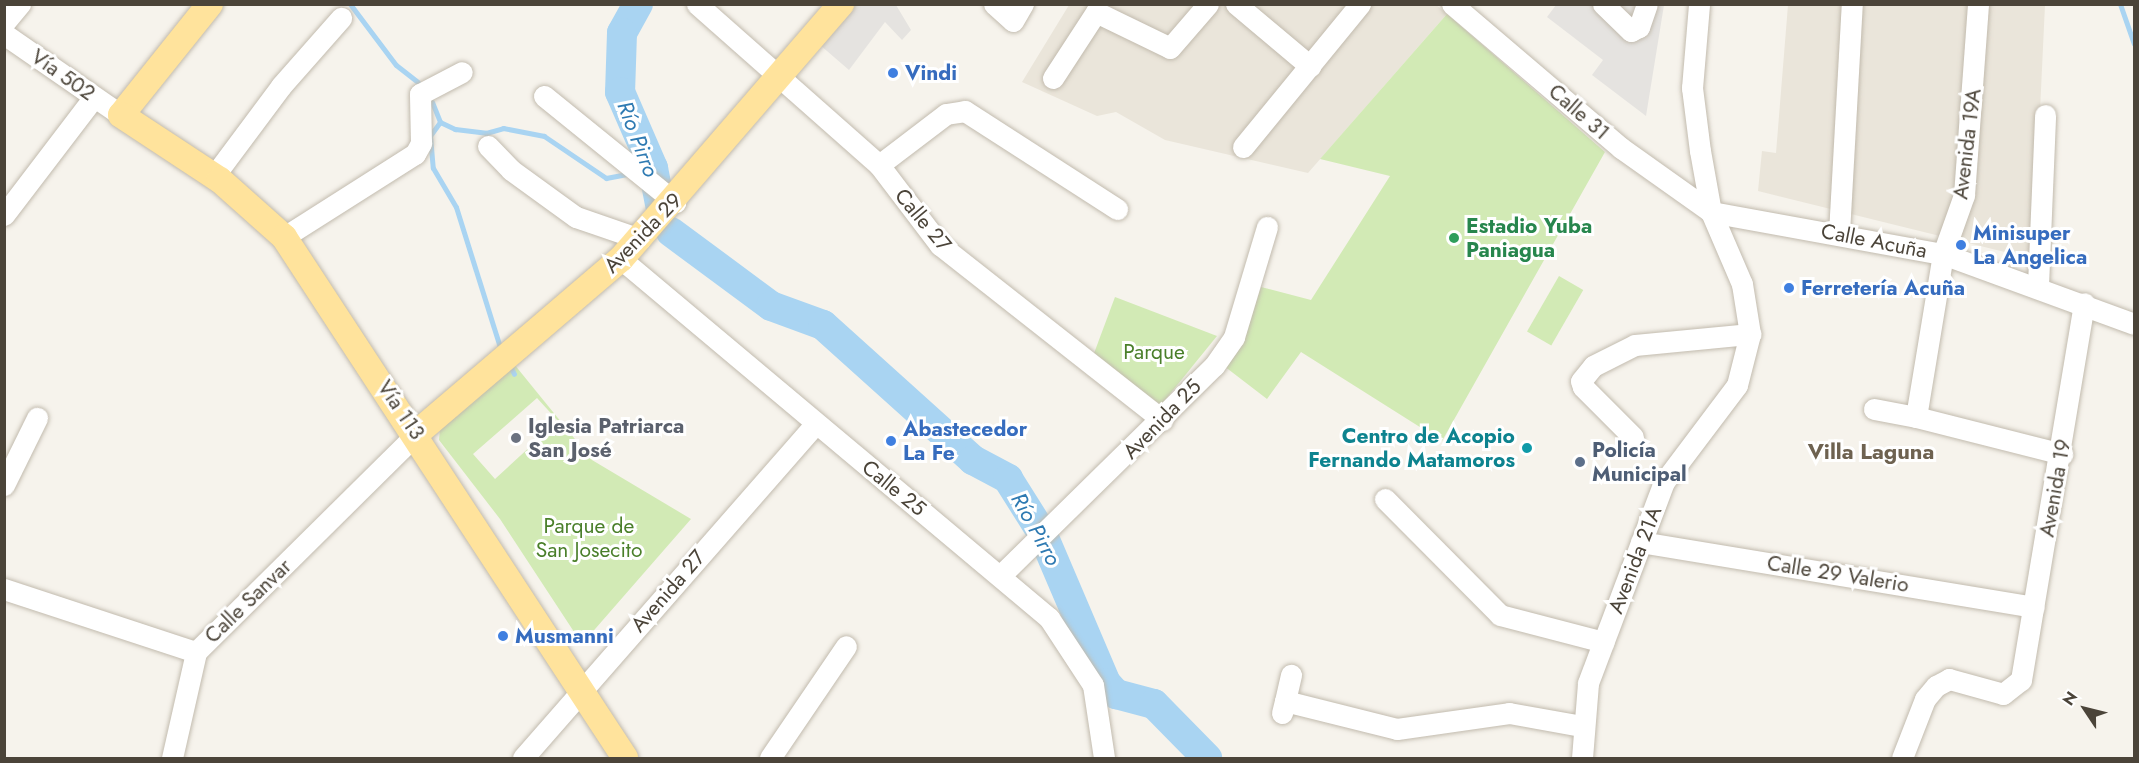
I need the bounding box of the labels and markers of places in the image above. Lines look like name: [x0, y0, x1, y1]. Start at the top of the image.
place label: Vindi: [905, 60, 957, 86]
marker: Vindi: [886, 66, 900, 80]
place label: Estadio Yuba Paniagua: [1466, 213, 1592, 263]
place label: Minisuper La Angelica: [1973, 220, 2087, 270]
marker: Estadio Yuba Paniagua: [1447, 231, 1461, 245]
marker: Minisuper La Angelica: [1954, 238, 1968, 252]
place label: Ferretería Acuña: [1801, 275, 1965, 301]
marker: Ferretería Acuña: [1782, 281, 1796, 295]
place label: Iglesia Patriarca San José: [528, 413, 684, 463]
place label: Abastecedor La Fe: [903, 416, 1027, 466]
place label: Centro de Acopio Fernando Matamoros: [1308, 423, 1515, 473]
marker: Iglesia Patriarca San José: [509, 431, 523, 445]
marker: Abastecedor La Fe: [884, 434, 898, 448]
place label: Policía Municipal: [1592, 437, 1687, 487]
marker: Centro de Acopio Fernando Matamoros: [1520, 441, 1534, 455]
marker: Policía Municipal: [1573, 455, 1587, 469]
place label: Musmanni: [515, 623, 614, 649]
marker: Musmanni: [496, 629, 510, 643]

